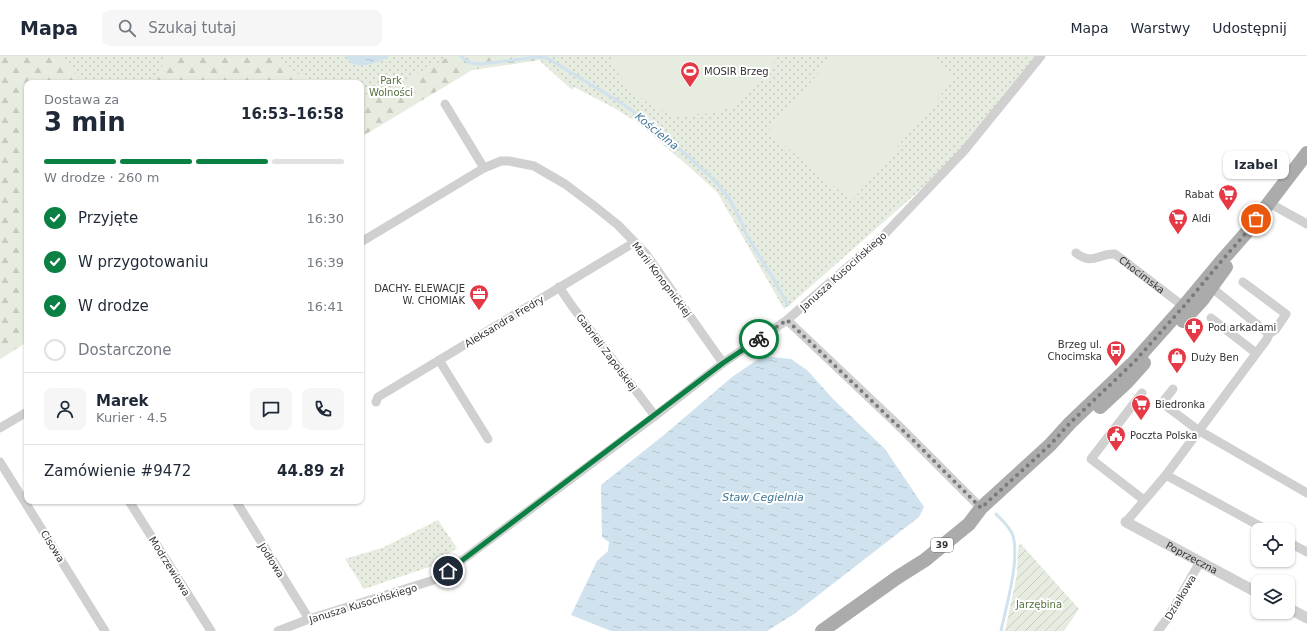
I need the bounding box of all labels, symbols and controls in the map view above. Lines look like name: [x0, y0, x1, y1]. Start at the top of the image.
search box: [102, 10, 382, 46]
text: Mapa: [20, 17, 78, 39]
icon: search: [116, 17, 138, 39]
text: Szukaj tutaj: [148, 19, 236, 37]
text: Mapa: [1070, 20, 1109, 36]
text: Warstwy: [1131, 20, 1190, 36]
text: Udostępnij: [1212, 20, 1287, 36]
sports icon: MOSIR Brzeg: [679, 60, 701, 88]
place label: MOSIR Brzeg: [704, 66, 769, 77]
park label: Park Wolności: [369, 75, 413, 98]
text: Dostawa za: [44, 92, 119, 107]
text: 16:53–16:58: [241, 105, 344, 123]
text: 3 min: [44, 107, 126, 137]
water label: Kościelna: [632, 110, 681, 153]
callout: Izabel: [1223, 151, 1289, 179]
text: Izabel: [1234, 157, 1278, 172]
text: W drodze · 260 m: [44, 170, 159, 185]
supermarket icon: Rabat: [1217, 183, 1239, 211]
place label: Rabat: [1185, 189, 1214, 200]
pin: [1239, 202, 1273, 236]
icon: check: [44, 207, 66, 229]
supermarket icon: Aldi: [1167, 207, 1189, 235]
icon: bag: [1245, 208, 1267, 230]
text: Przyjęte: [78, 209, 138, 227]
text: 16:30: [307, 211, 344, 226]
place label: Aldi: [1192, 213, 1211, 224]
street label: Janusza Kusocińskiego: [797, 230, 889, 314]
street label: Marii Konopnickiej: [630, 240, 693, 319]
icon: check: [44, 251, 66, 273]
text: W przygotowaniu: [78, 253, 208, 271]
street label: Chocimska: [1117, 254, 1167, 296]
text: 16:39: [307, 255, 344, 270]
place label: DACHY- ELEWACJE W. CHOMIAK: [374, 283, 465, 306]
office icon: DACHY- ELEWACJE W. CHOMIAK: [468, 283, 490, 311]
street label: Aleksandra Fredry: [463, 293, 546, 349]
icon: check: [44, 295, 66, 317]
text: W drodze: [78, 297, 149, 315]
text: 16:41: [307, 299, 344, 314]
street label: Gabrieli Zapolskiej: [574, 312, 639, 393]
pharmacy icon: Pod arkadami: [1183, 316, 1205, 344]
courier: [739, 319, 779, 359]
place label: Pod arkadami: [1208, 322, 1276, 333]
icon: bike: [748, 328, 770, 350]
place label: Brzeg ul. Chocimska: [1048, 339, 1102, 362]
bus stop icon: Brzeg ul. Chocimska: [1105, 339, 1127, 367]
text: Dostarczone: [78, 341, 172, 359]
shop icon: Duży Ben: [1166, 346, 1188, 374]
place label: Duży Ben: [1191, 352, 1239, 363]
button: person: [44, 388, 86, 430]
button: chat: [250, 388, 292, 430]
button: phone: [302, 388, 344, 430]
text: Marek: [96, 392, 149, 410]
supermarket icon: Biedronka: [1130, 393, 1152, 421]
place label: Biedronka: [1155, 399, 1205, 410]
text: Kurier · 4.5: [96, 410, 168, 425]
public building icon: Poczta Polska: [1105, 424, 1127, 452]
place label: Poczta Polska: [1130, 430, 1197, 441]
text: Zamówienie #9472: [44, 462, 191, 480]
text: 44.89 zł: [277, 462, 344, 480]
water label: Staw Cegielnia: [722, 491, 804, 504]
map controls: [1251, 523, 1295, 619]
button: locate: [1251, 523, 1295, 567]
street label: Cisowa: [39, 528, 67, 564]
street label: Modrzewiowa: [147, 535, 192, 598]
road number: 39: [931, 538, 953, 552]
street label: Jodłowa: [256, 540, 286, 580]
street label: Poprzeczna: [1164, 540, 1219, 576]
pin: [431, 554, 465, 588]
icon: home: [437, 560, 459, 582]
street label: Działkowa: [1163, 573, 1198, 622]
button: layers: [1251, 575, 1295, 619]
street label: Janusza Kusocińskiego: [307, 582, 418, 625]
park label: Jarzębina: [1015, 599, 1062, 610]

